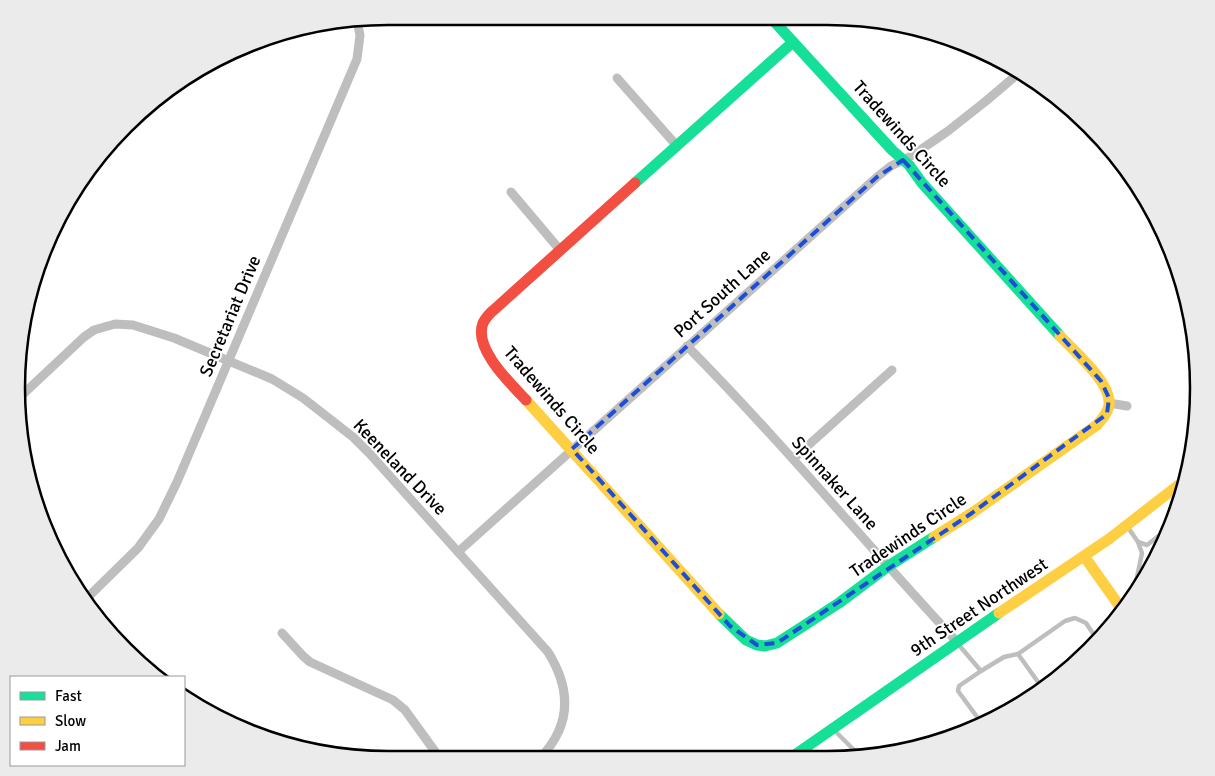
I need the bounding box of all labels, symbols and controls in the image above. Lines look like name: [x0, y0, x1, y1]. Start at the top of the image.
street label: Tradewinds Circle: [848, 76, 956, 192]
street label: Port South Lane: [669, 244, 775, 342]
street label: Secretariat Drive: [195, 252, 265, 380]
street label: Tradewinds Circle: [499, 342, 605, 458]
street label: Keeneland Drive: [349, 414, 451, 520]
street label: Spinnaker Lane: [787, 432, 883, 534]
street label: Tradewinds Circle: [846, 488, 970, 582]
street label: 9th Street Northwest: [906, 553, 1052, 661]
legend: [10, 676, 185, 766]
text: Fast: [55, 687, 82, 705]
text: Slow: [55, 712, 86, 730]
text: Jam: [55, 737, 81, 755]

